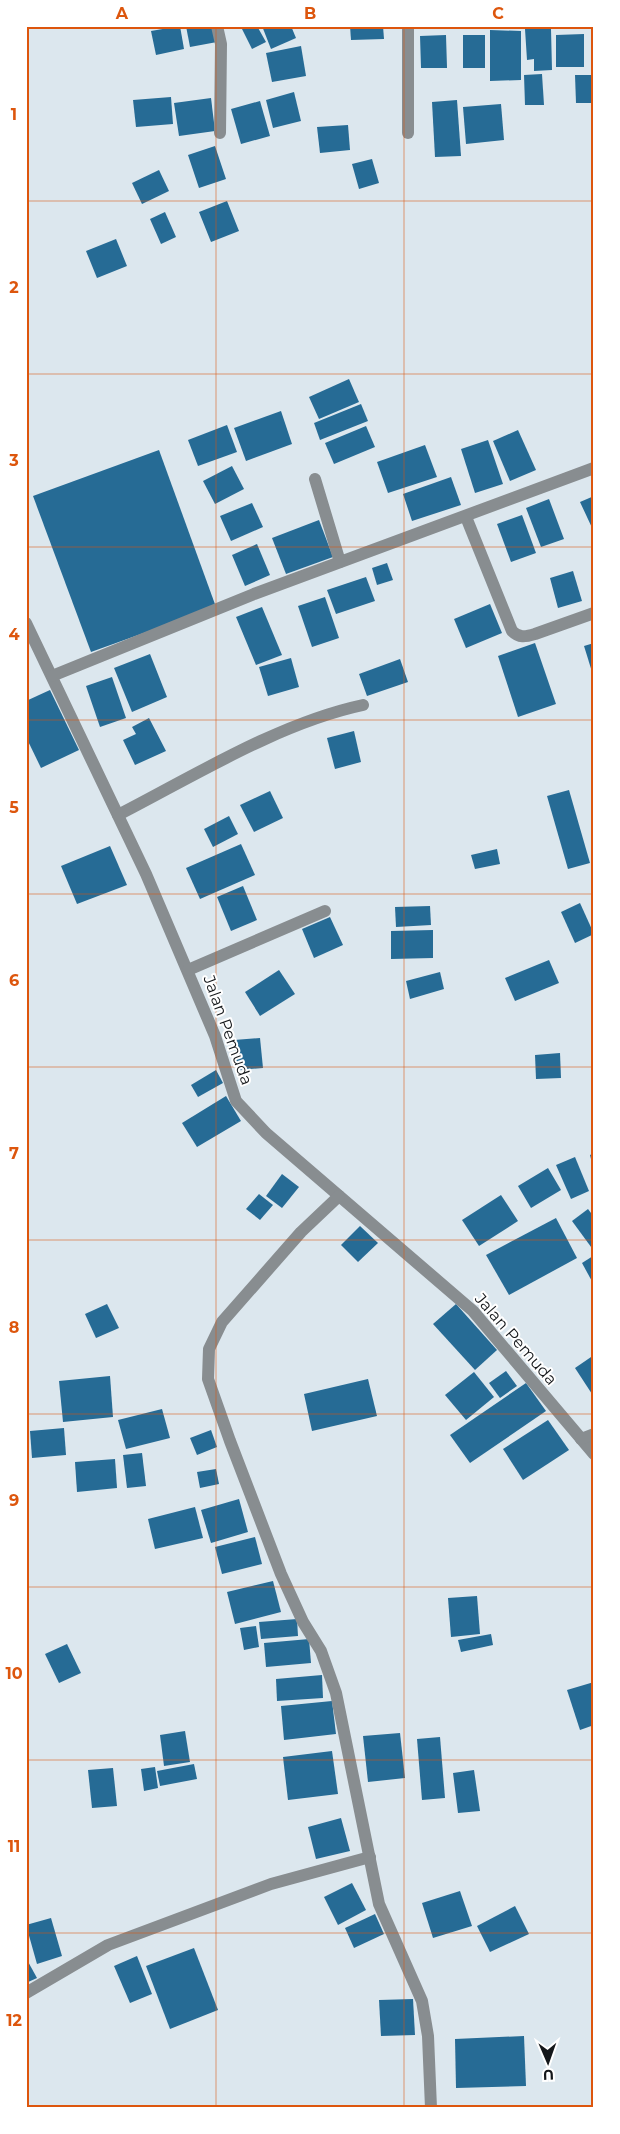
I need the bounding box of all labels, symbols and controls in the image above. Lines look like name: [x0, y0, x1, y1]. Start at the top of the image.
text: A: [115, 4, 129, 23]
text: B: [304, 4, 316, 23]
text: C: [492, 4, 504, 23]
text: 1: [11, 105, 17, 124]
text: 2: [9, 278, 19, 297]
text: 3: [8, 451, 19, 470]
text: 4: [8, 625, 20, 644]
text: 5: [9, 798, 19, 817]
text: 6: [9, 971, 19, 990]
street label: Jalan Pemuda: [199, 972, 257, 1087]
text: 7: [9, 1144, 19, 1163]
street label: Jalan Pemuda: [470, 1289, 561, 1389]
text: 8: [9, 1318, 19, 1337]
text: 9: [9, 1491, 19, 1510]
text: 10: [5, 1664, 23, 1683]
text: 11: [8, 1837, 20, 1856]
text: 12: [6, 2011, 22, 2030]
north arrow: [522, 2036, 572, 2086]
text: U: [543, 2066, 554, 2084]

